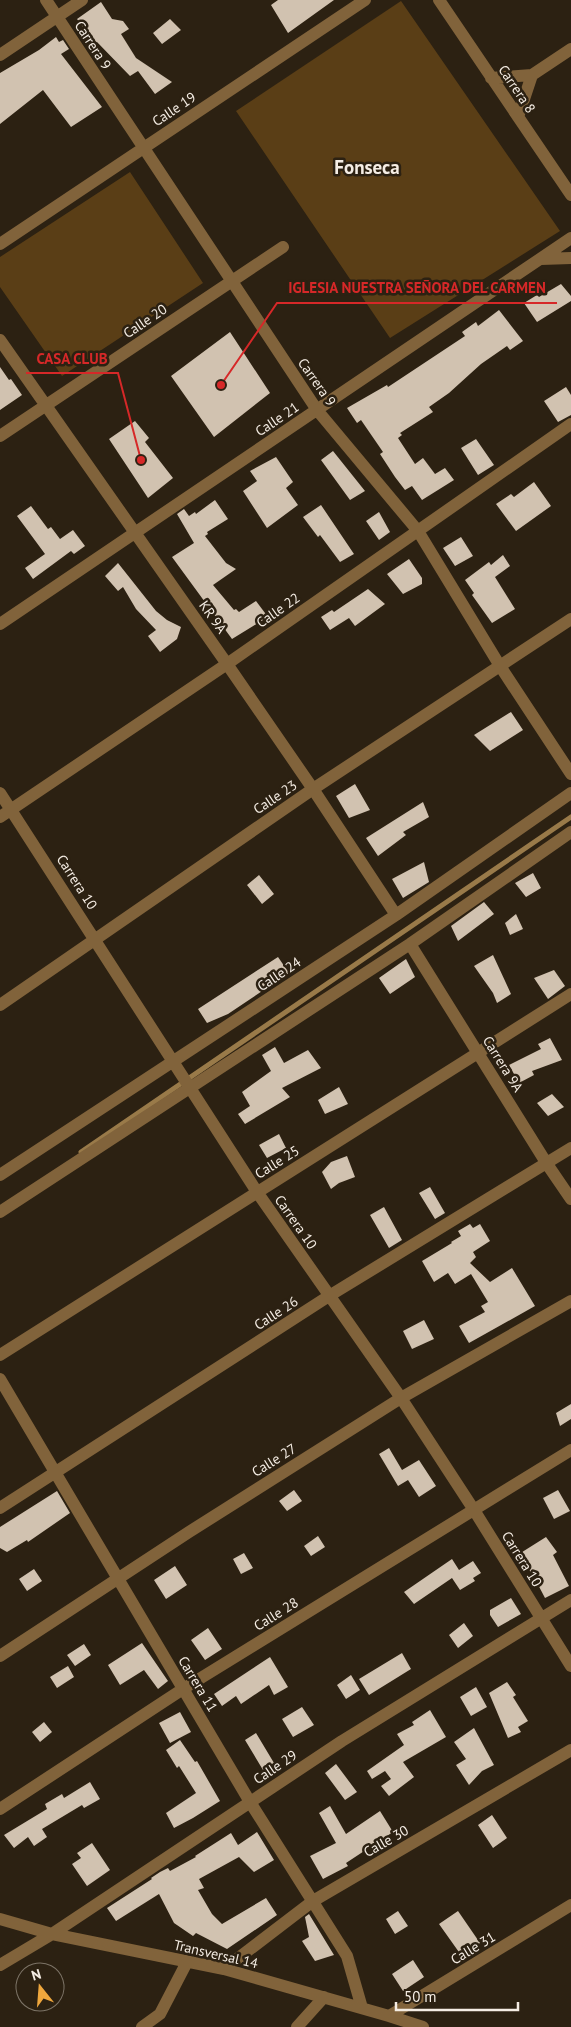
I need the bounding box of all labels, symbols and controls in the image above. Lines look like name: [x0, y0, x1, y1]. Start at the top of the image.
street label: Carrera 9: [71, 17, 115, 73]
street label: Carrera 8: [494, 61, 540, 117]
street label: Calle 19: [149, 88, 199, 130]
district label: Fonseca: [334, 155, 400, 179]
callout: IGLESIA NUESTRA SEÑORA DEL CARMEN: [277, 273, 557, 303]
text: IGLESIA NUESTRA SEÑORA DEL CARMEN: [288, 278, 546, 297]
street label: Calle 20: [120, 300, 171, 342]
callout: CASA CLUB: [26, 343, 118, 373]
text: CASA CLUB: [36, 349, 108, 368]
street label: Carrera 9: [294, 355, 340, 409]
street label: Calle 21: [252, 398, 302, 440]
street label: Calle 22: [253, 589, 303, 631]
street label: KR 9A: [195, 597, 231, 638]
street label: Calle 23: [250, 776, 300, 818]
street label: Carrera 10: [53, 851, 102, 913]
street label: Calle 24: [254, 953, 305, 995]
street label: Carrera 9A: [479, 1033, 528, 1096]
street label: Calle 25: [251, 1141, 303, 1183]
street label: Carrera 10: [271, 1191, 321, 1253]
street label: Calle 26: [251, 1292, 301, 1334]
street label: Calle 27: [248, 1439, 300, 1481]
street label: Carrera 10: [498, 1528, 546, 1590]
street label: Calle 28: [250, 1593, 302, 1635]
street label: Carrera 11: [174, 1653, 222, 1715]
street label: Calle 29: [250, 1746, 300, 1788]
street label: Calle 30: [360, 1821, 412, 1861]
street label: Calle 31: [447, 1928, 499, 1968]
street label: Transversal 14: [172, 1936, 260, 1973]
north arrow: [15, 1962, 65, 2012]
text: N: [29, 1965, 43, 1985]
scale bar: [396, 1980, 518, 2012]
text: 50 m: [404, 1987, 437, 2006]

